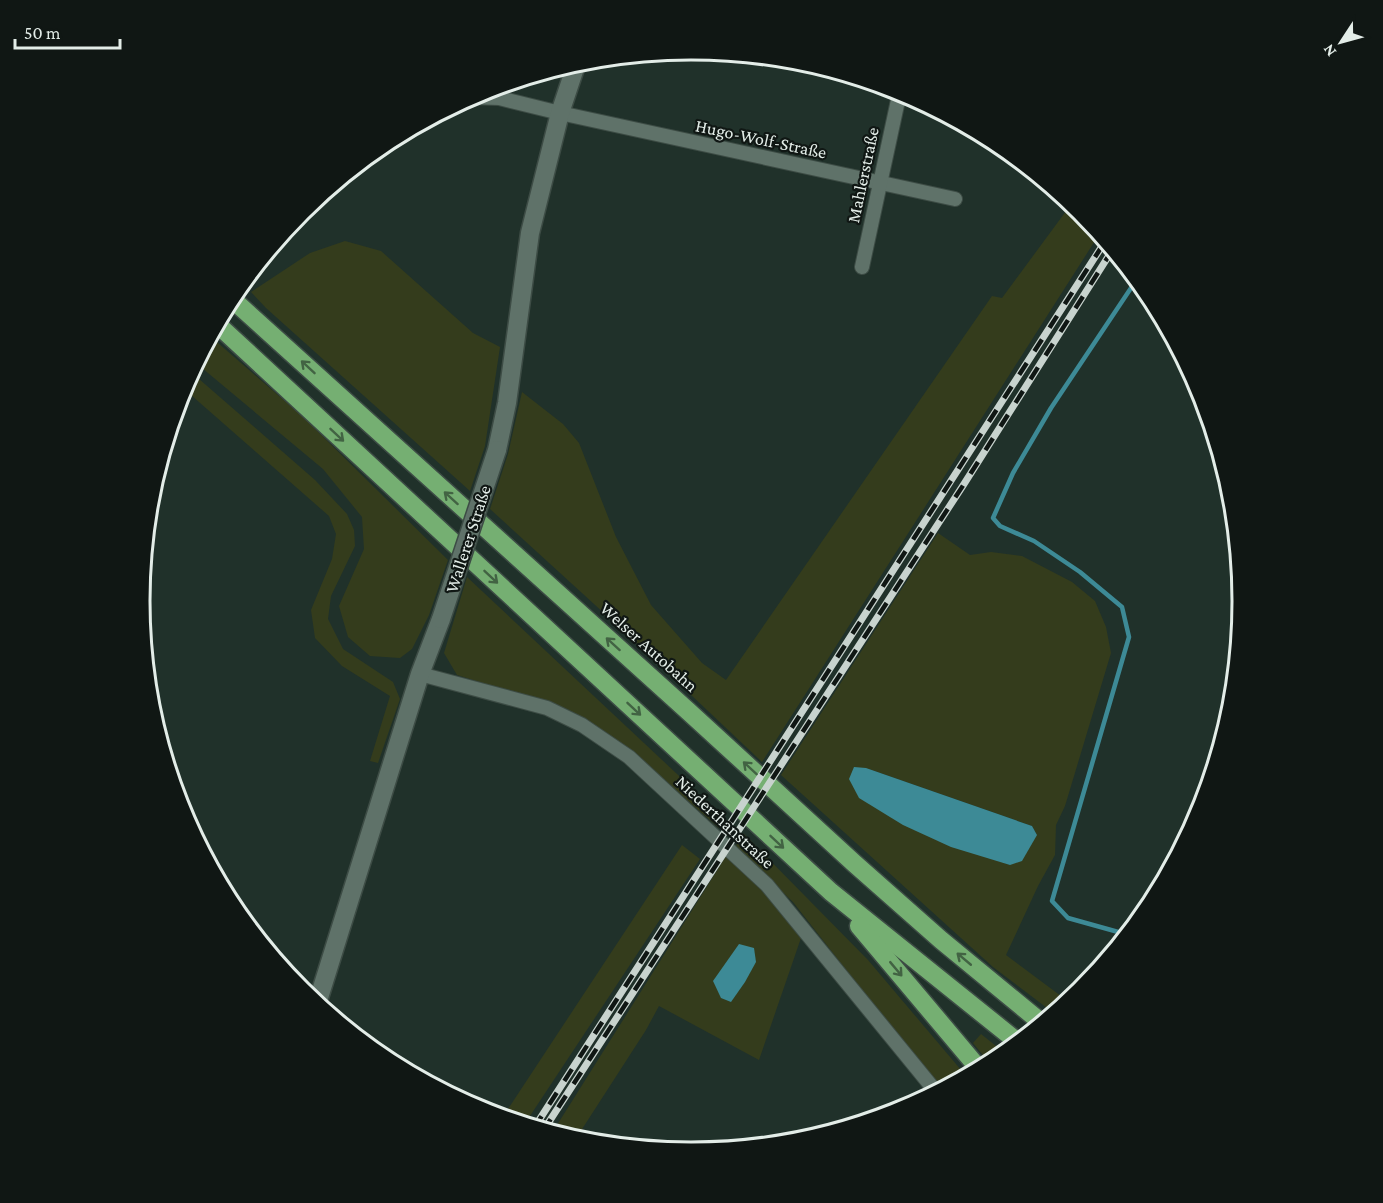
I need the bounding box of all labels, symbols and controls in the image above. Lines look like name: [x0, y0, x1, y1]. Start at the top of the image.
scale bar: [15, 12, 120, 50]
north arrow: [1311, 12, 1371, 72]
text: 50 m: [24, 23, 61, 43]
text: N: [1319, 41, 1339, 60]
street label: Hugo-Wolf-Straße: [694, 115, 828, 163]
street label: Mahlerstraße: [843, 125, 883, 225]
one-way arrow: [300, 359, 315, 374]
one-way arrow: [330, 427, 345, 442]
street label: Wallerer Straße: [441, 483, 495, 595]
one-way arrow: [444, 491, 459, 505]
one-way arrow: [483, 570, 498, 584]
street label: Welser Autobahn: [596, 598, 702, 696]
one-way arrow: [606, 637, 621, 651]
one-way arrow: [626, 702, 641, 716]
one-way arrow: [742, 761, 757, 775]
street label: Niederthanstraße: [672, 771, 778, 873]
one-way arrow: [770, 834, 785, 849]
one-way arrow: [956, 953, 972, 966]
one-way arrow: [889, 961, 903, 976]

